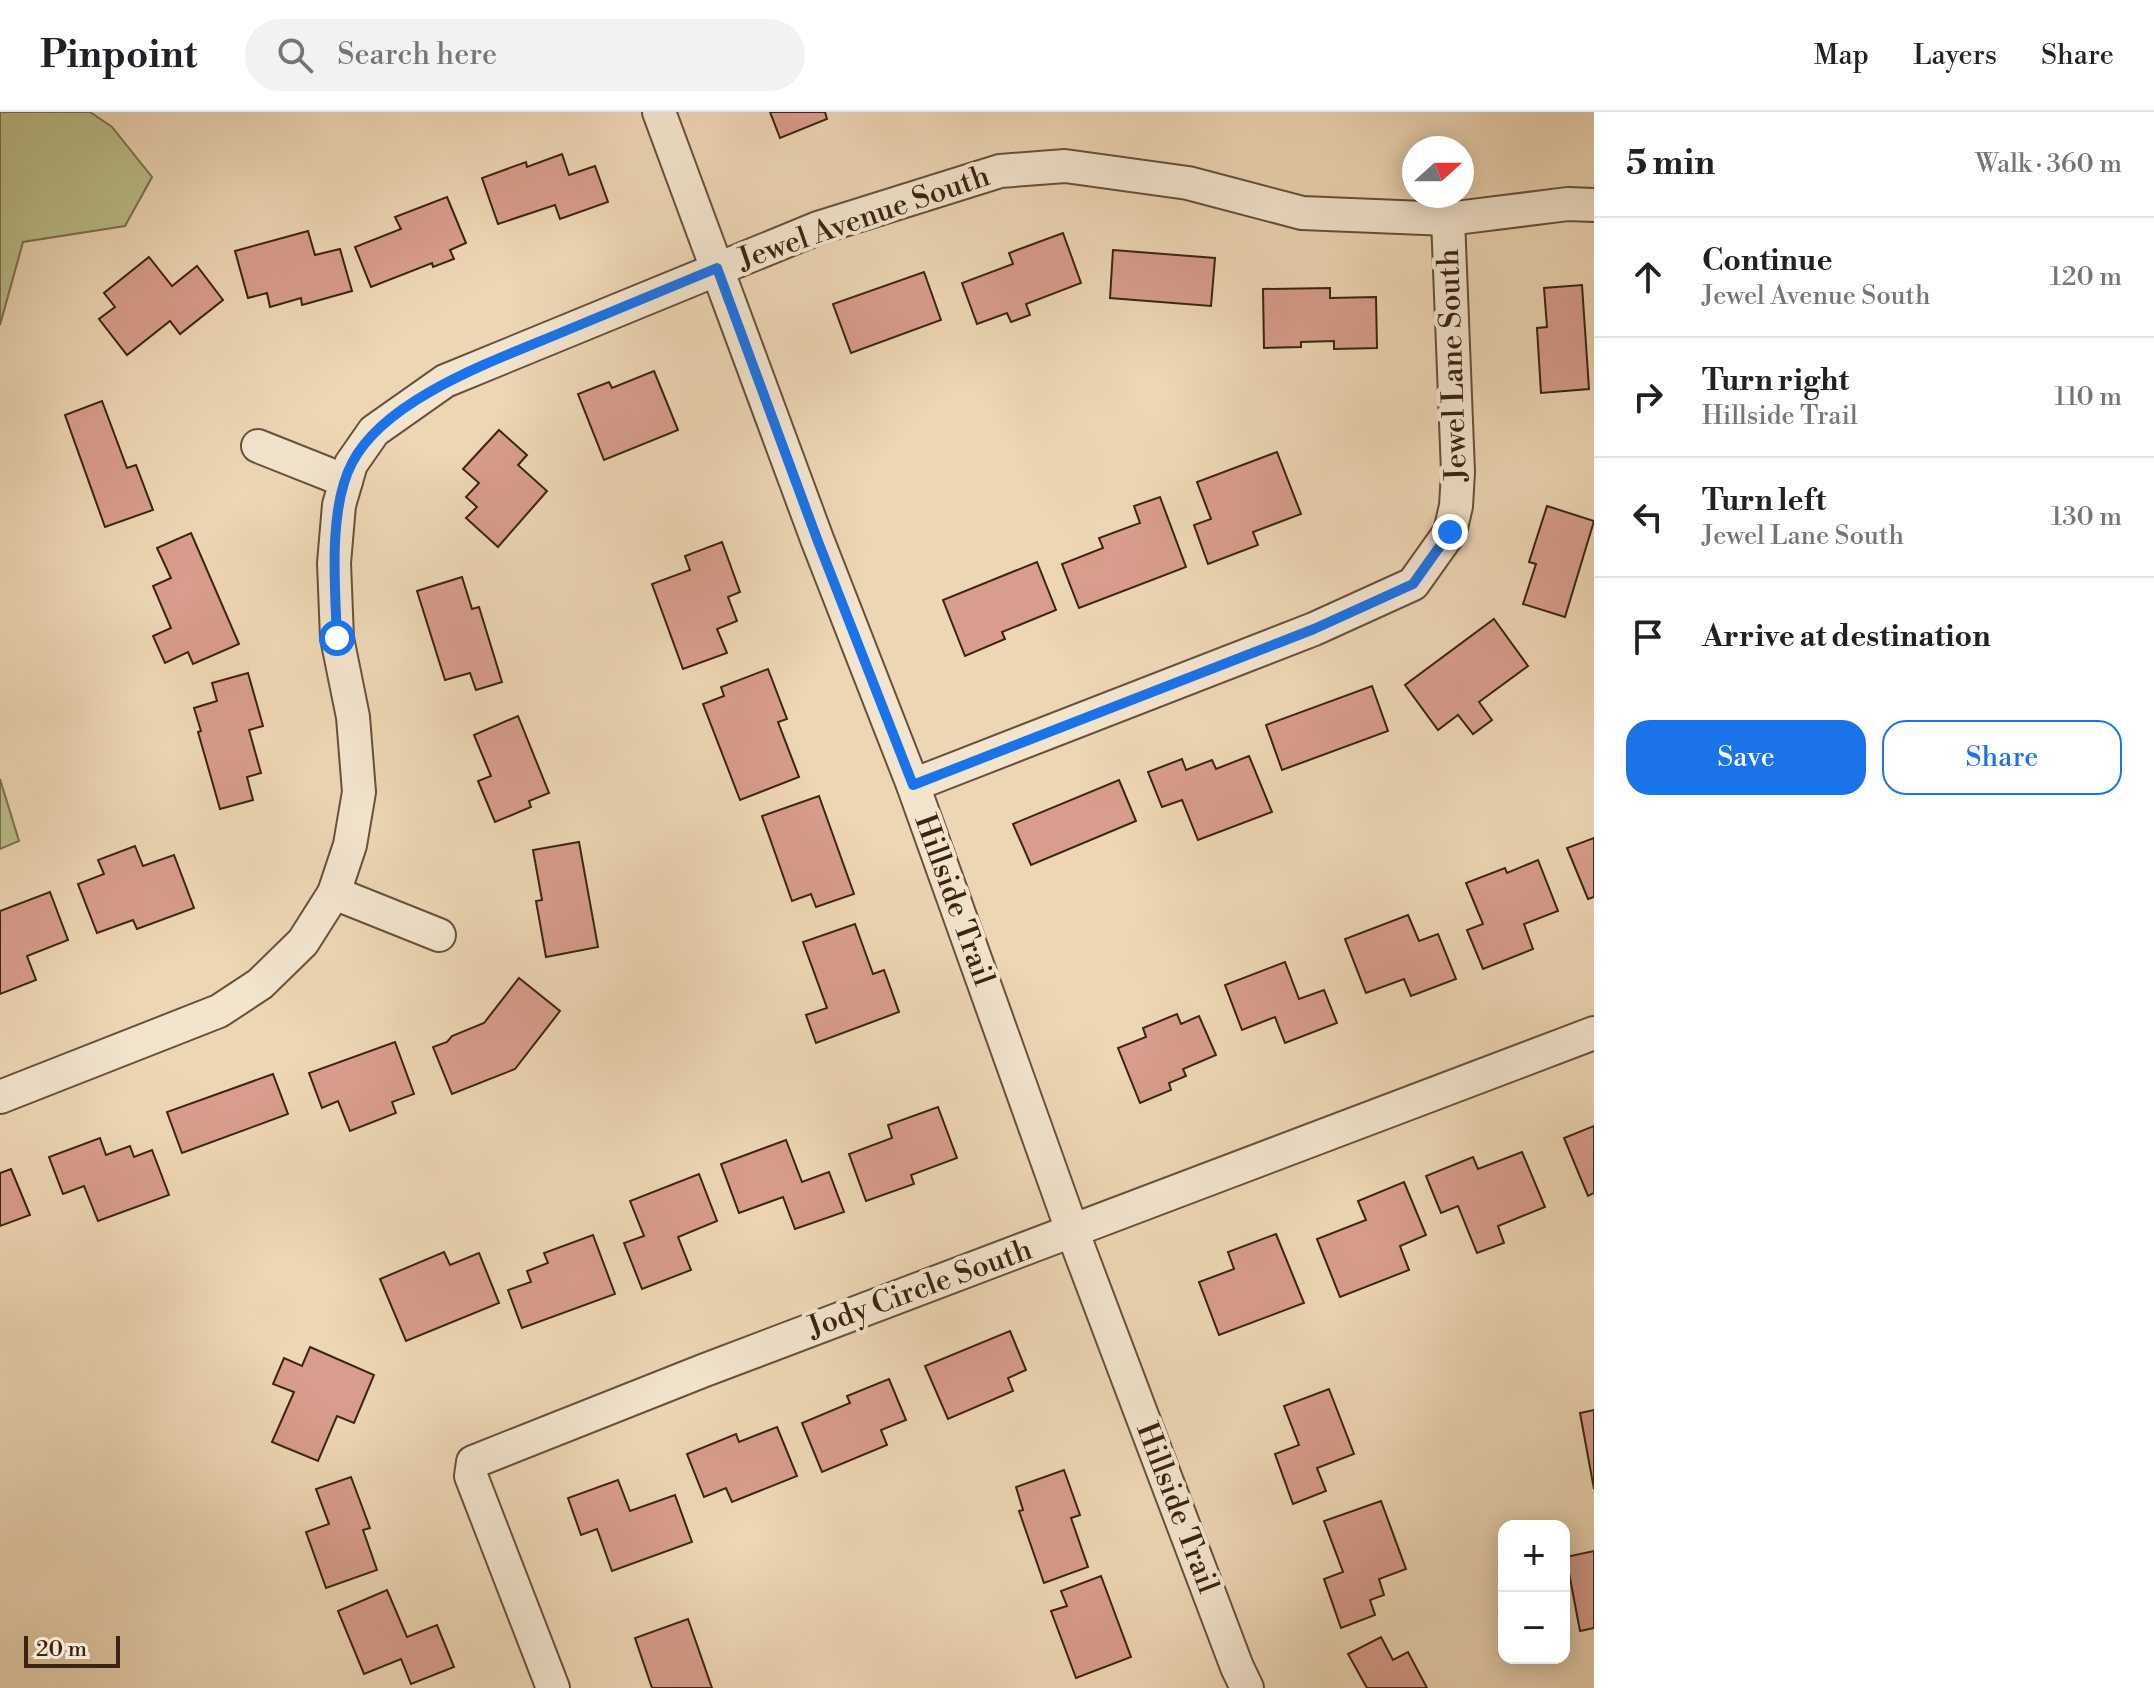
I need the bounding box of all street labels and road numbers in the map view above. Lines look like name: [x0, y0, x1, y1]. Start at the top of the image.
street label: Jewel Avenue South: [732, 157, 995, 279]
street label: Jewel Lane South: [1430, 248, 1476, 483]
street label: Hillside Trail: [905, 809, 1003, 991]
street label: Jody Circle South: [802, 1231, 1038, 1348]
street label: Hillside Trail: [1127, 1417, 1227, 1599]

